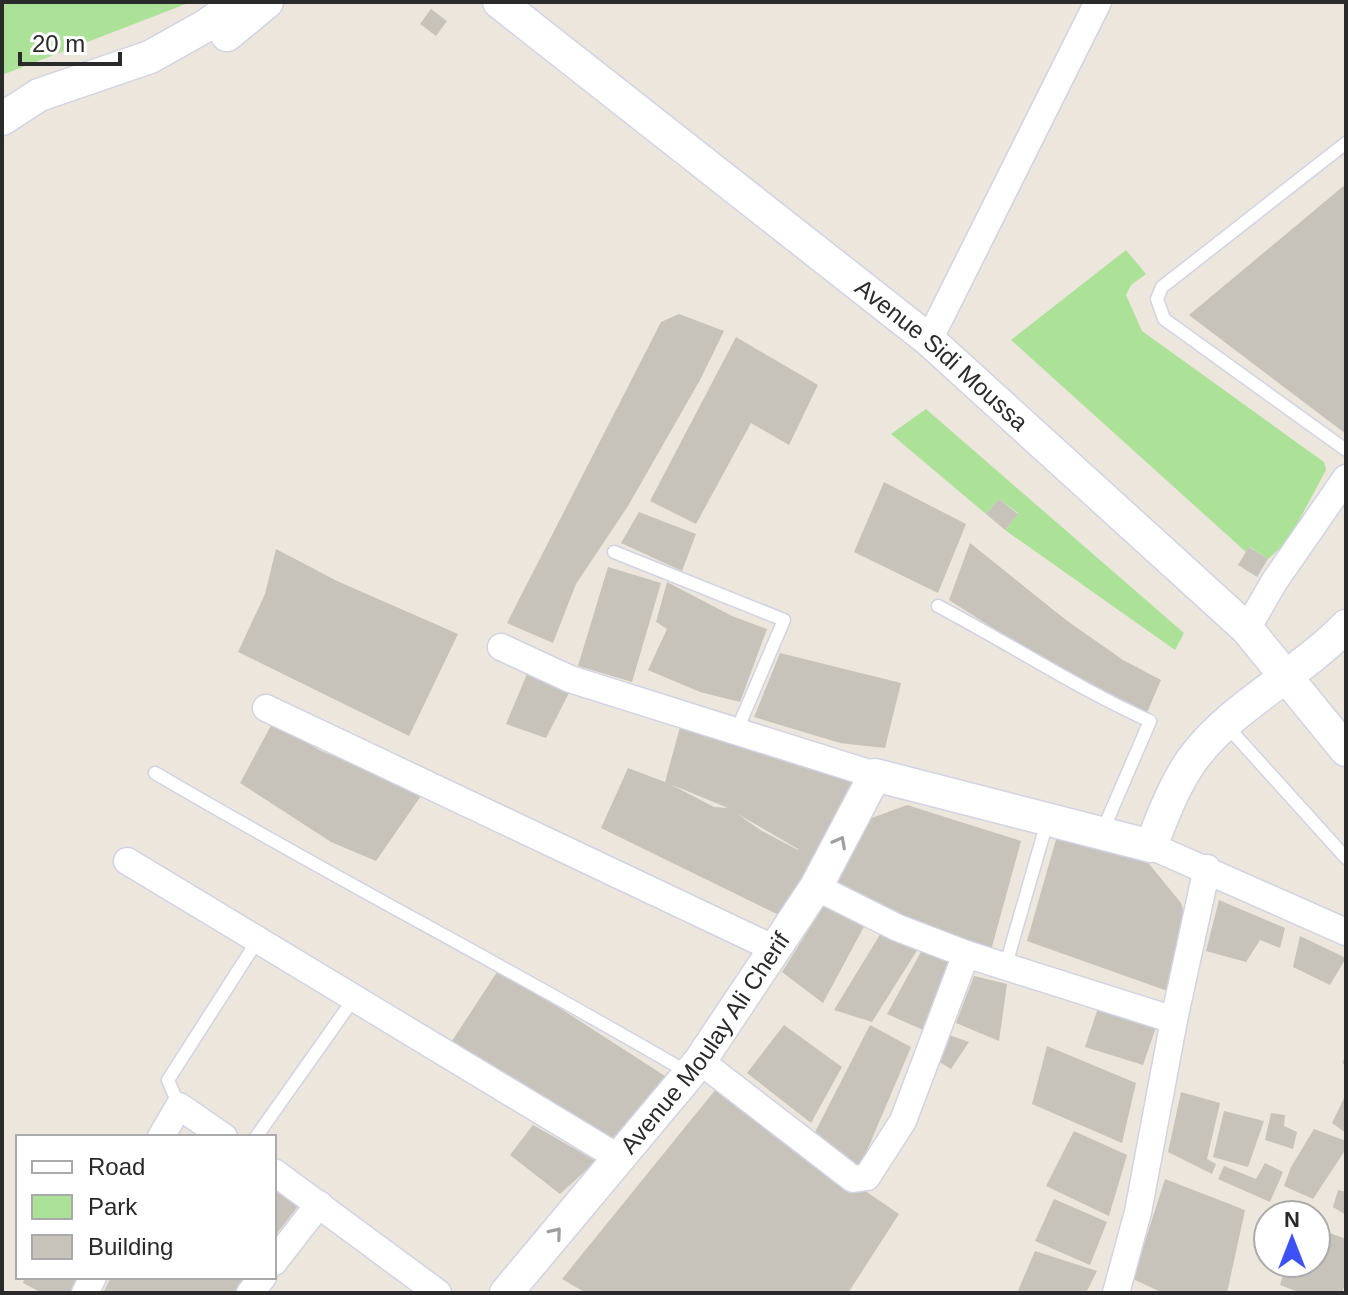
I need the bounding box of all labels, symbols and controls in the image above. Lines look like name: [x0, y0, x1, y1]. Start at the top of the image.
scale bar: [20, 16, 120, 66]
text: 20 m: [32, 30, 85, 57]
street label: Avenue Sidi Moussa: [850, 273, 1034, 436]
one-way arrow: [830, 836, 845, 851]
street label: Avenue Moulay Ali Cherif: [615, 927, 795, 1159]
legend: [16, 1135, 276, 1279]
text: Road: [88, 1153, 145, 1180]
text: Park: [88, 1193, 138, 1220]
north arrow: [1252, 1199, 1332, 1279]
text: N: [1284, 1207, 1300, 1232]
one-way arrow: [546, 1228, 561, 1242]
text: Building: [88, 1233, 173, 1260]

